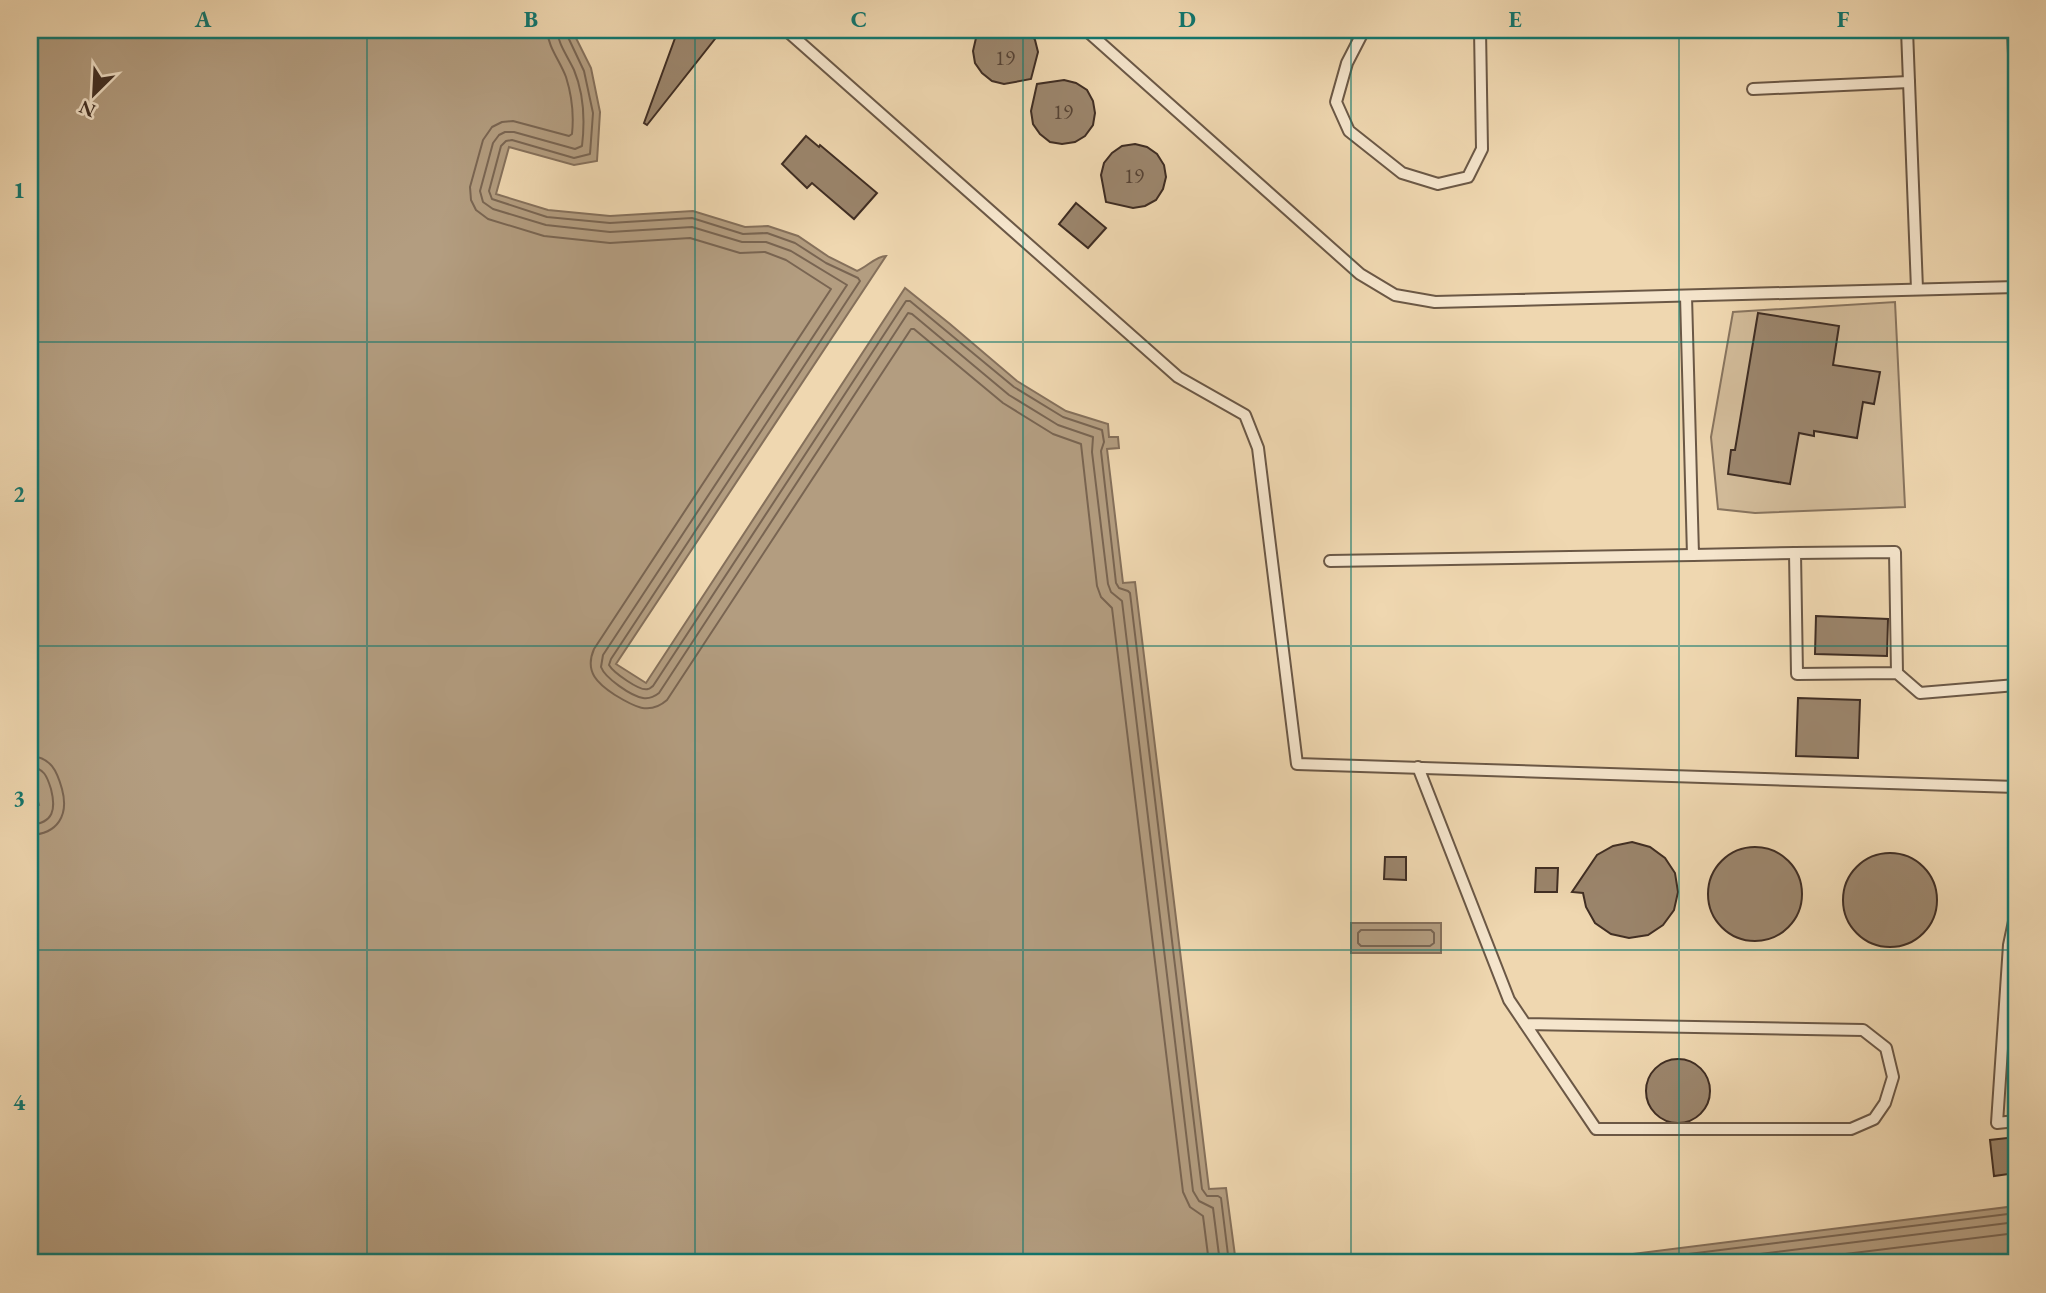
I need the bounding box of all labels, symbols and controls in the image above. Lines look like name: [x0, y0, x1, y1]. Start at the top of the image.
text: A: [194, 4, 212, 34]
text: B: [524, 4, 538, 34]
text: C: [851, 4, 867, 34]
text: D: [1178, 4, 1196, 34]
text: E: [1508, 4, 1522, 34]
text: F: [1837, 4, 1850, 34]
house number: 19: [995, 44, 1015, 71]
north arrow: [60, 60, 130, 130]
text: N: [75, 94, 99, 124]
house number: 19: [1053, 98, 1073, 125]
house number: 19: [1124, 162, 1144, 189]
text: 1: [13, 175, 25, 205]
text: 2: [13, 479, 25, 509]
text: 3: [13, 783, 25, 813]
text: 4: [13, 1087, 26, 1117]

